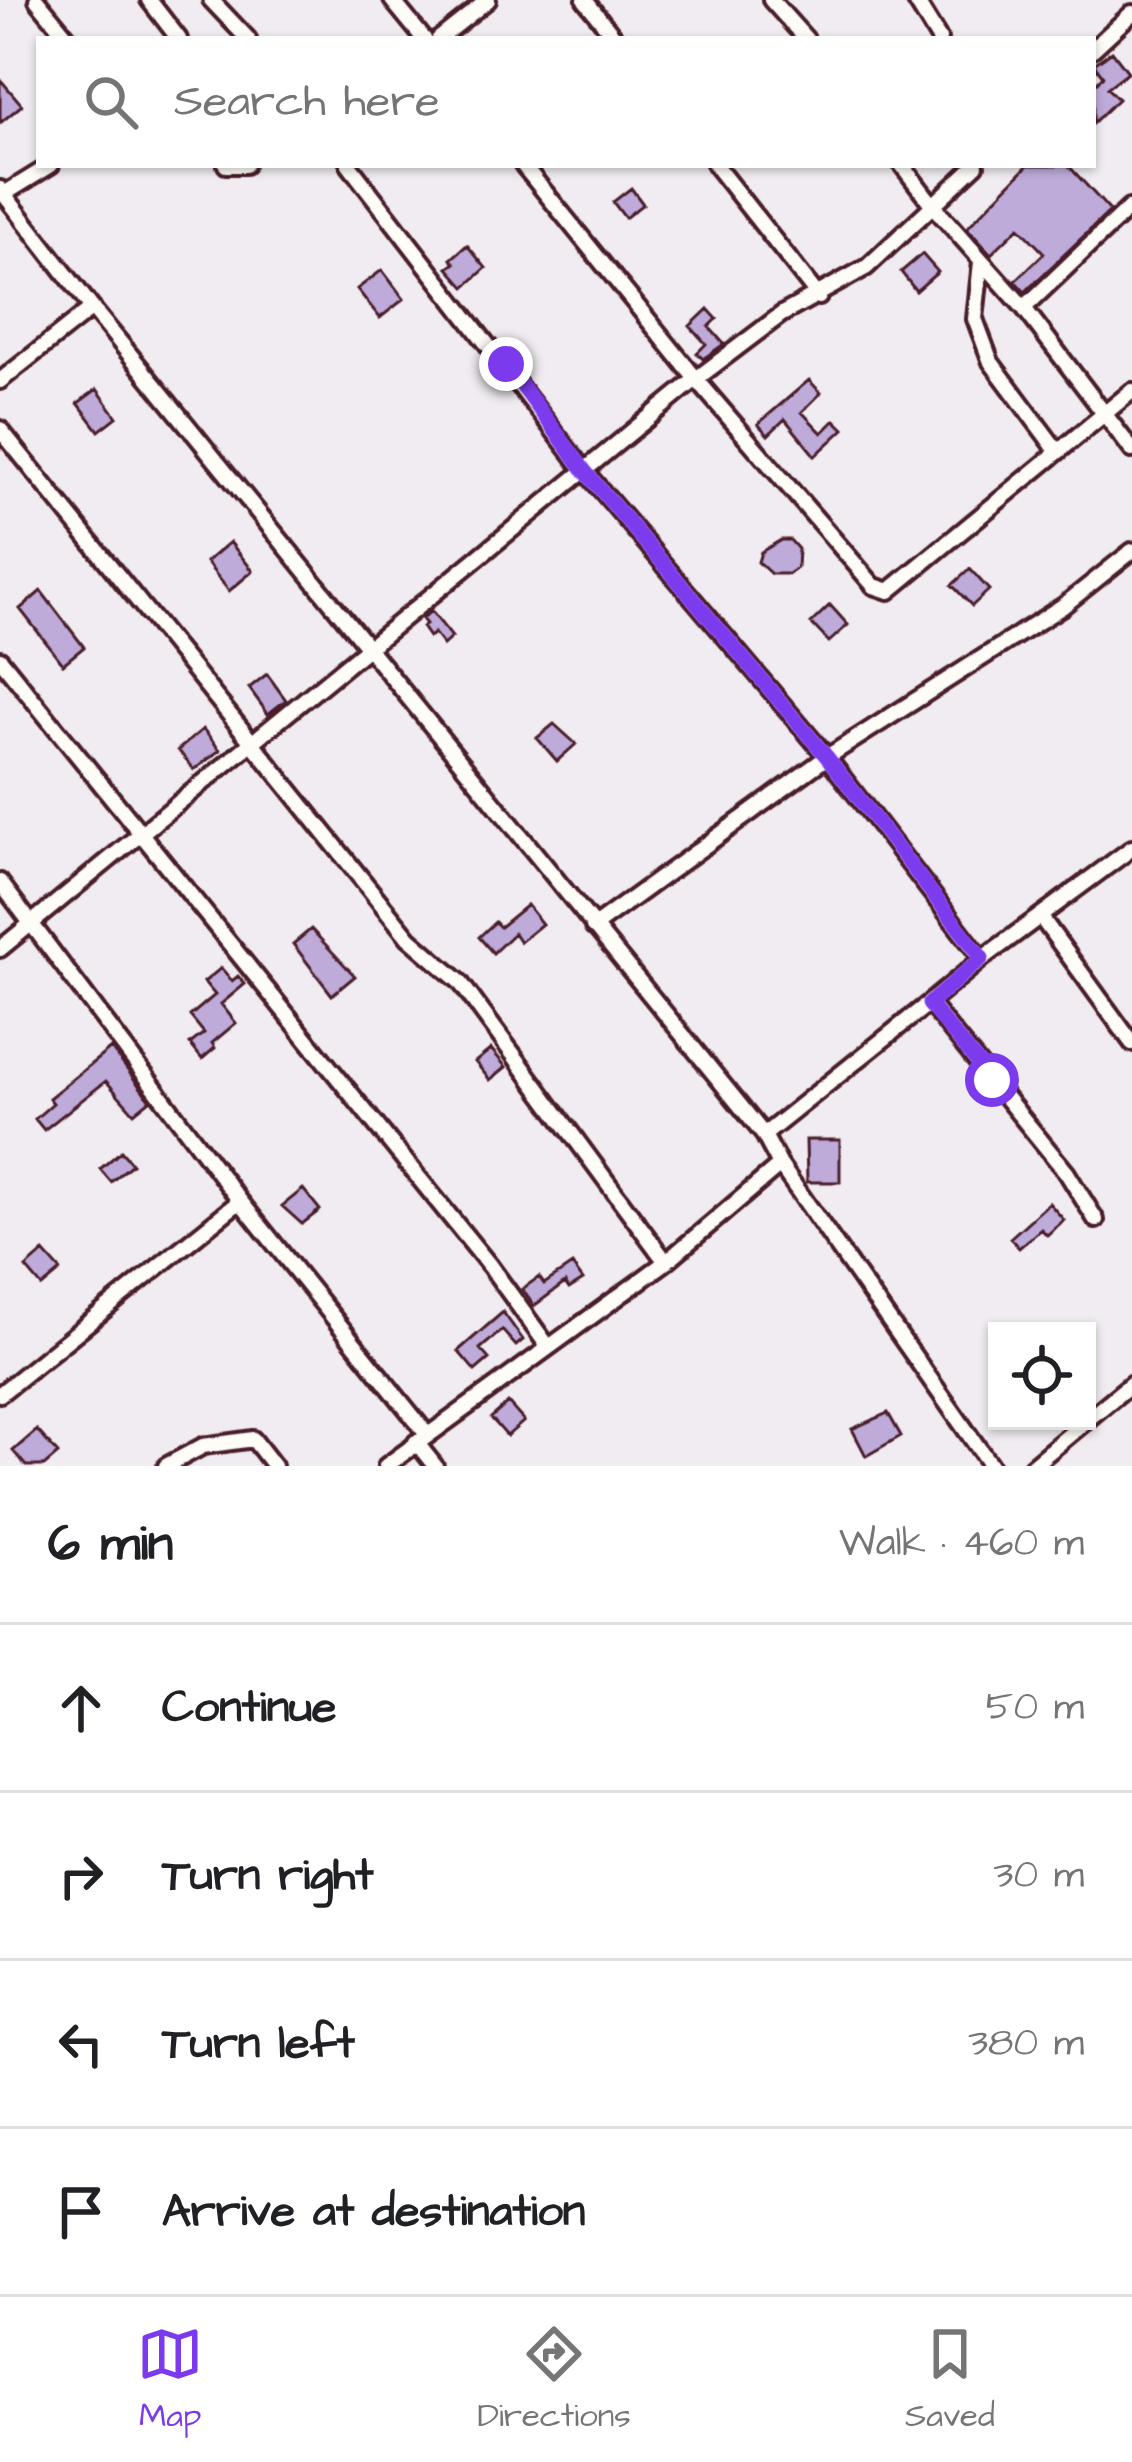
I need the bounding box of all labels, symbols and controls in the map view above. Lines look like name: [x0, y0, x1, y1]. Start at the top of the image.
search box: [36, 36, 1096, 168]
icon: search: [78, 69, 144, 135]
text: Search here: [174, 71, 440, 133]
route end: [479, 337, 533, 391]
route start: [965, 1053, 1019, 1107]
map controls: [988, 1322, 1096, 1430]
button: locate: [988, 1322, 1096, 1430]
text: 6 min: [48, 1509, 173, 1580]
text: Walk · 460 m: [839, 1517, 1084, 1571]
icon: ahead: [48, 1675, 114, 1741]
text: Continue: [162, 1677, 336, 1739]
text: 50 m: [986, 1681, 1084, 1735]
icon: right: [48, 1843, 114, 1909]
text: Turn right: [162, 1845, 374, 1907]
text: 30 m: [994, 1849, 1084, 1903]
icon: left: [48, 2011, 114, 2077]
text: Turn left: [162, 2013, 355, 2075]
text: 380 m: [968, 2017, 1084, 2071]
icon: arrive: [48, 2179, 114, 2245]
text: Arrive at destination: [162, 2181, 585, 2243]
tab: Map: [137, 2321, 203, 2439]
tab: Directions: [477, 2321, 631, 2439]
tab: Saved: [905, 2321, 995, 2439]

